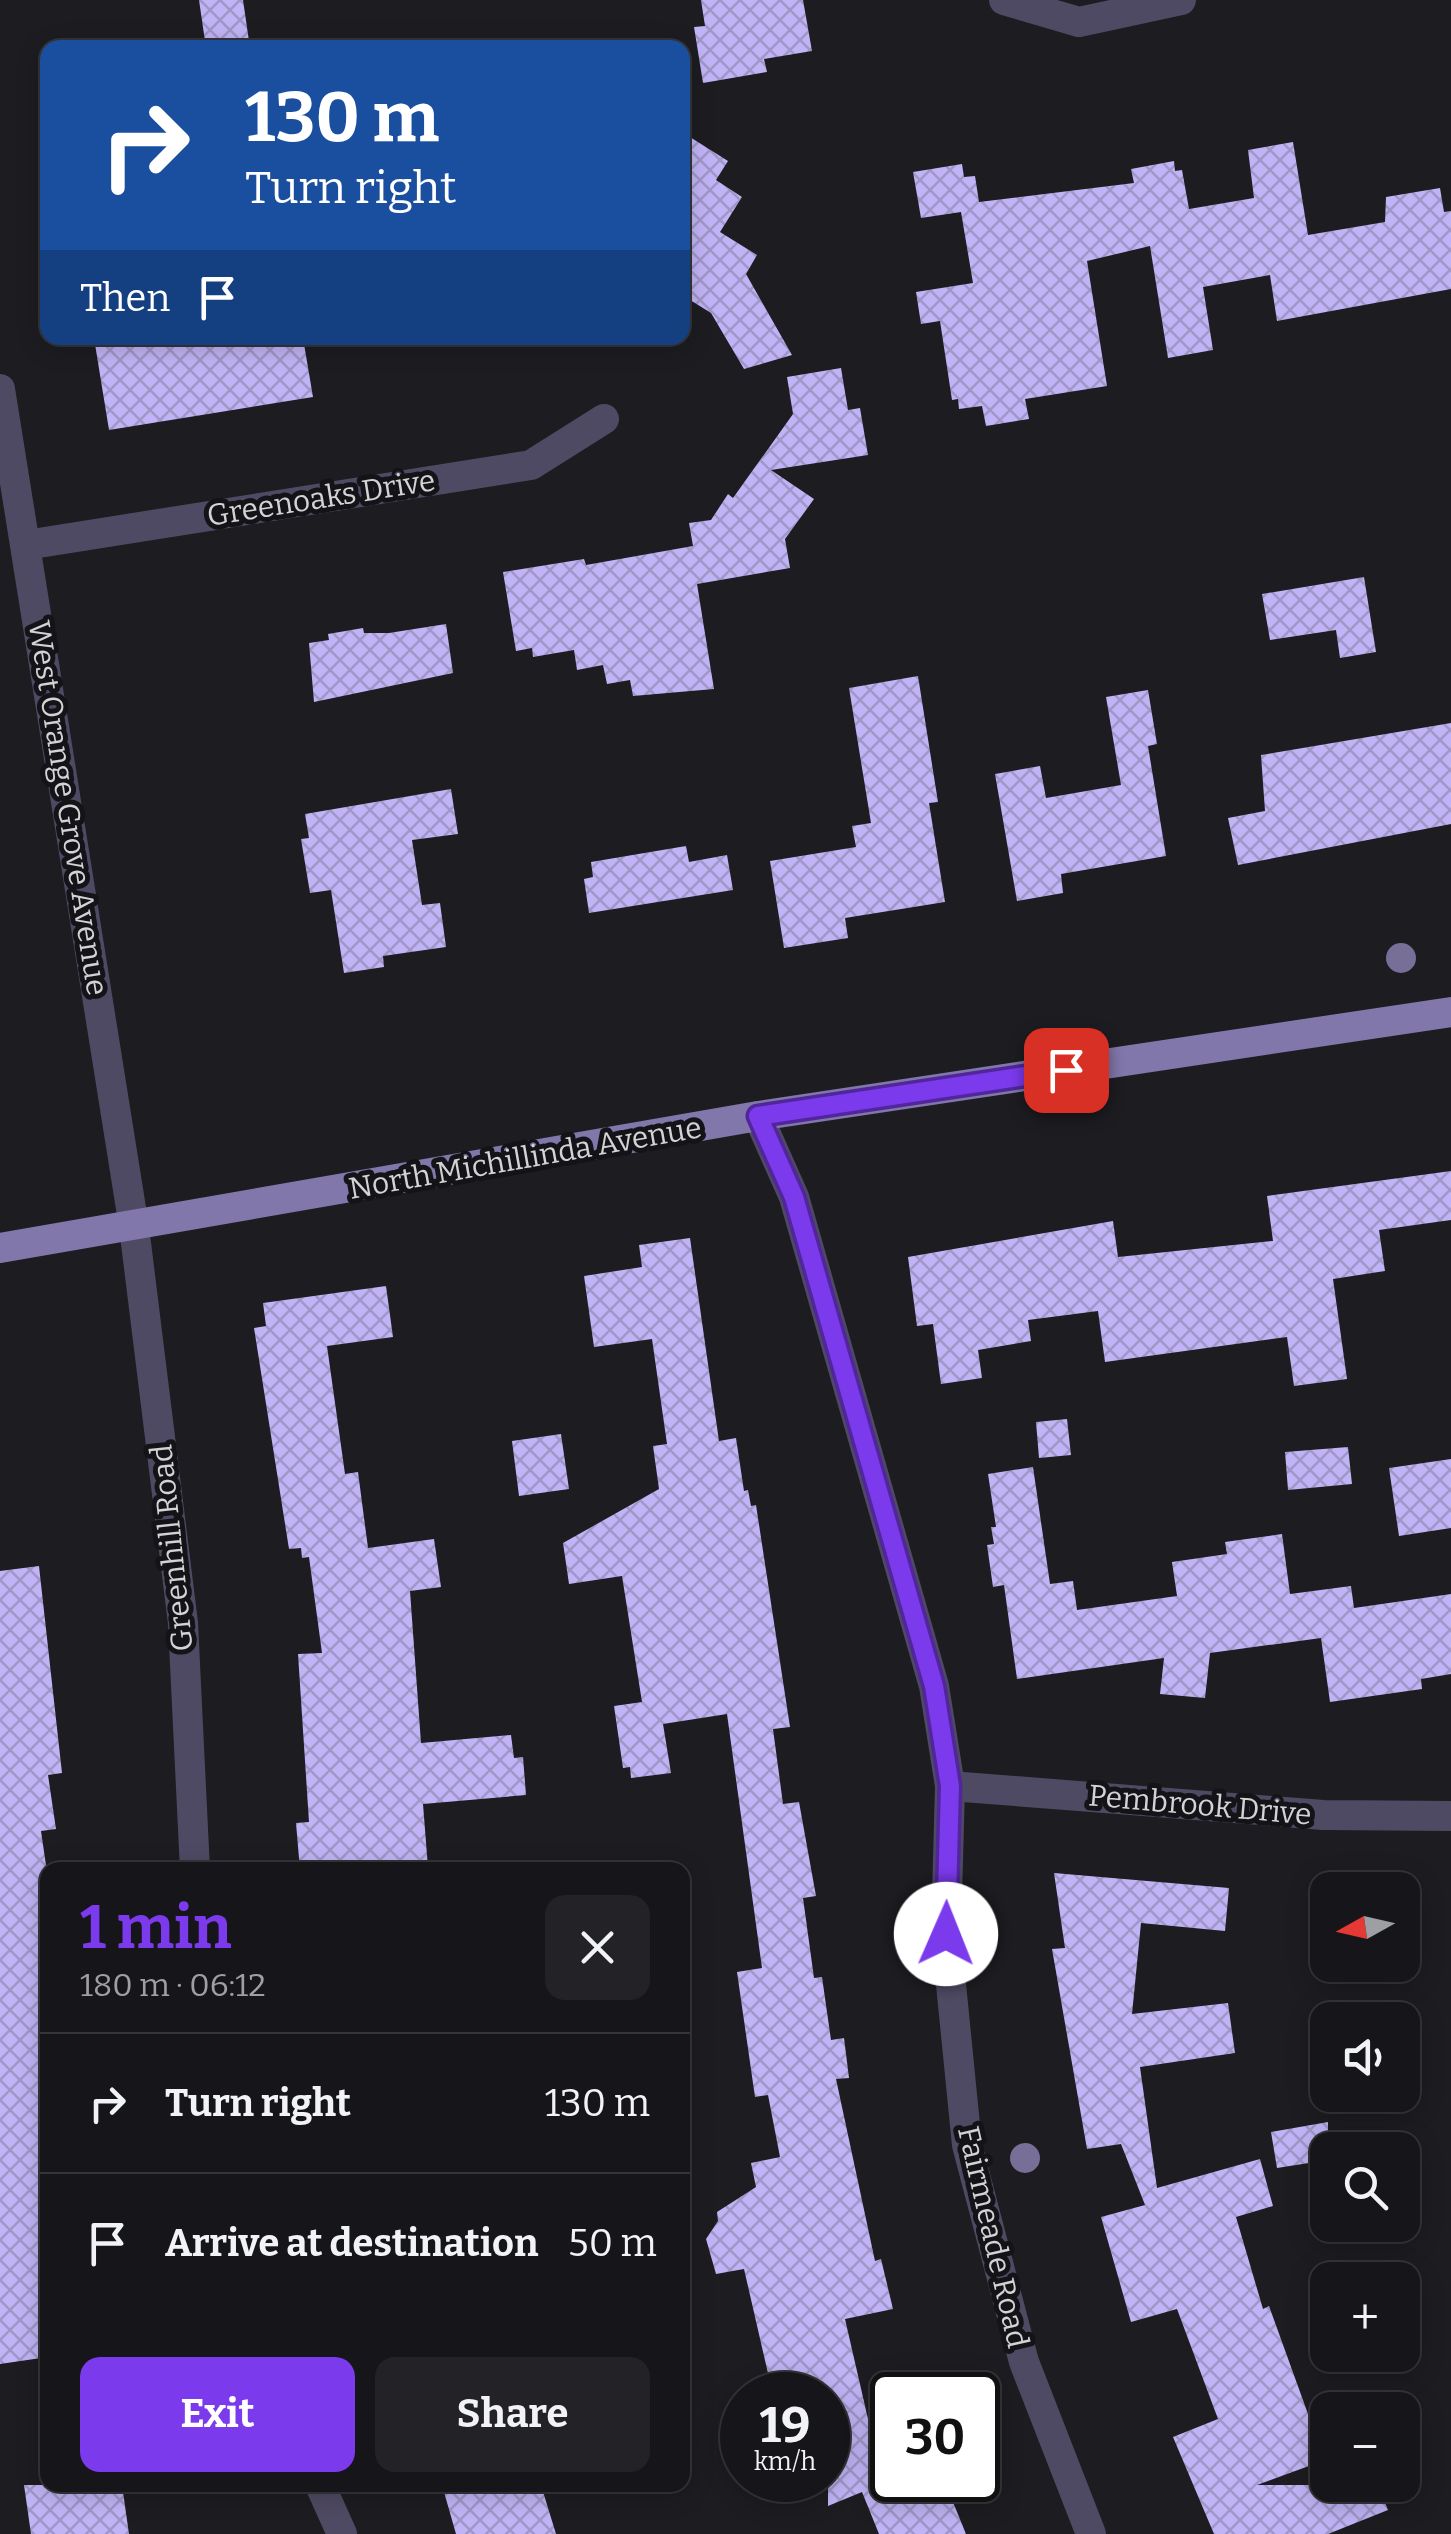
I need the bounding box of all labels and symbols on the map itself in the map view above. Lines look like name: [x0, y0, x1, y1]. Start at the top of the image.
street label: Greenoaks Drive: [204, 462, 438, 534]
street label: West Orange Grove Avenue: [21, 618, 115, 998]
pin: [1024, 1028, 1109, 1113]
street label: North Michillinda Avenue: [346, 1109, 704, 1207]
street label: Greenhill Road: [143, 1443, 201, 1653]
street label: Pembrook Drive: [1087, 1777, 1313, 1833]
north arrow: [1310, 1872, 1420, 1982]
position arrow: [894, 1882, 998, 1986]
street label: Fairmeade Road: [950, 2123, 1036, 2352]
speed limit sign: 30: [870, 2372, 1000, 2502]

